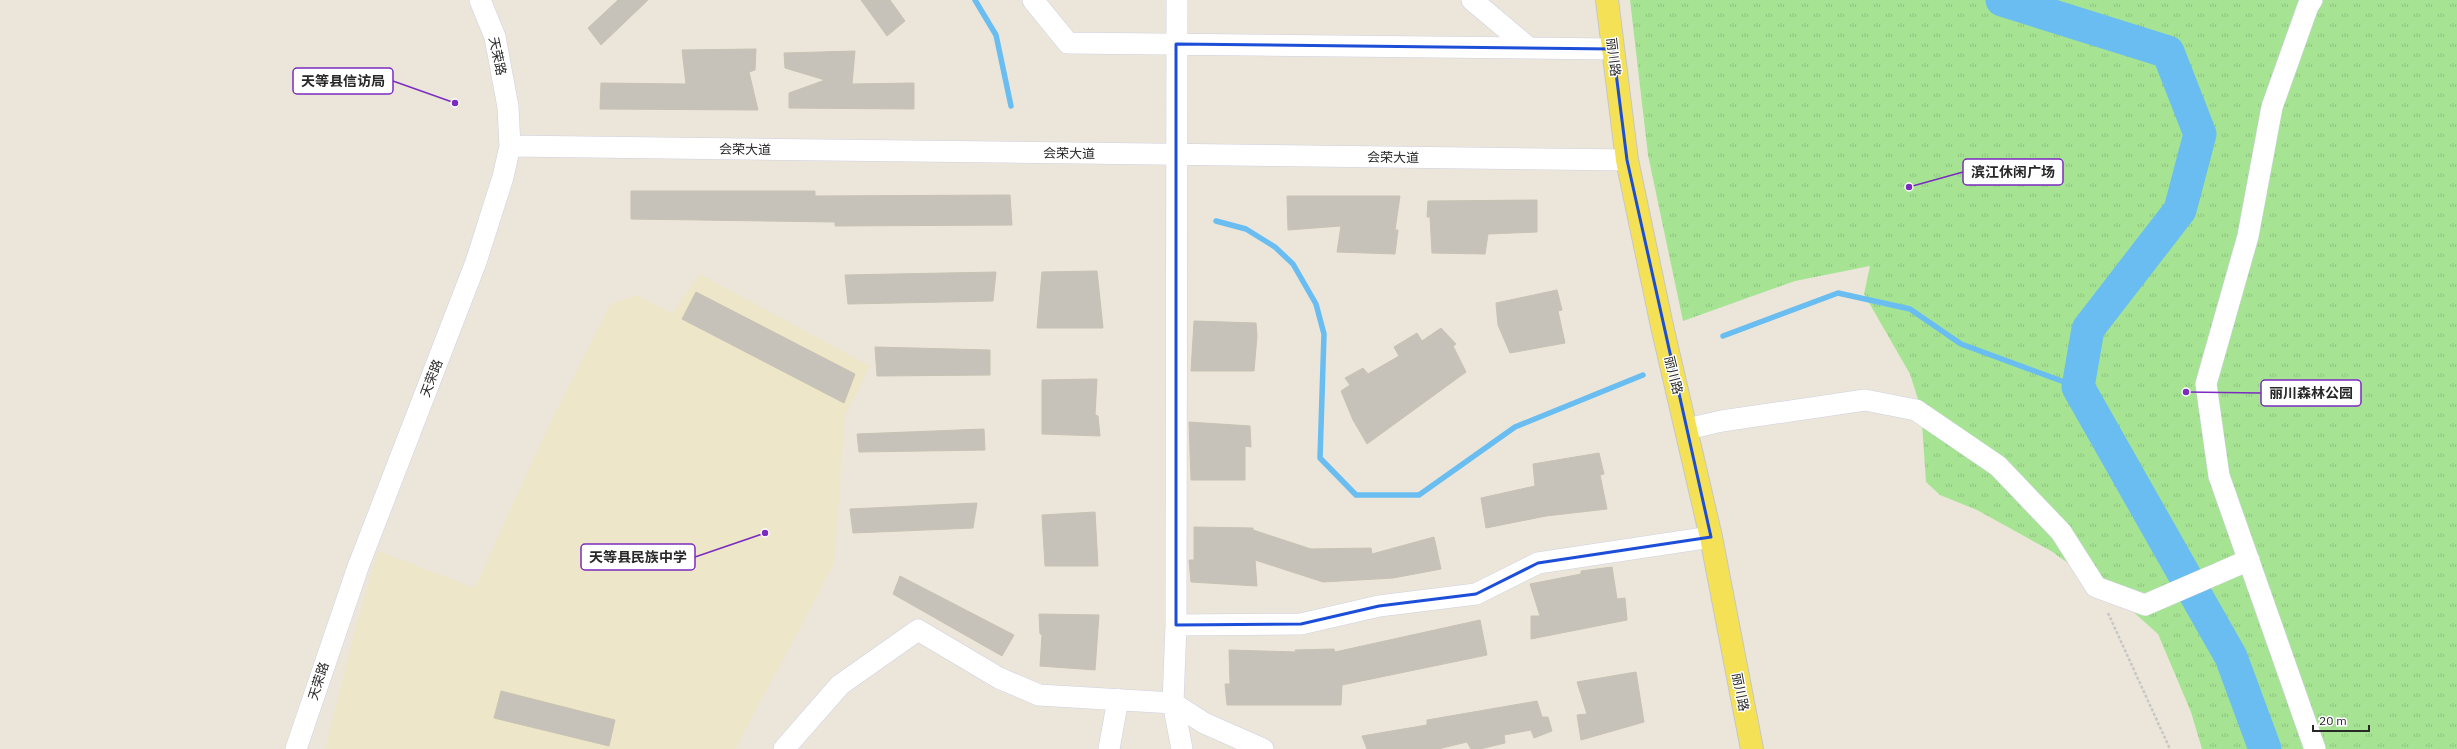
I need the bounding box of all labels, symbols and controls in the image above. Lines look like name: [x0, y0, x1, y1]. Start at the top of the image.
street label: 天荣路: [485, 35, 510, 77]
street label: 丽川路: [1603, 37, 1624, 77]
callout: 天等县信访局: [293, 68, 393, 94]
text: 天等县信访局: [301, 72, 385, 90]
street label: 会荣大道: [719, 141, 771, 158]
street label: 会荣大道: [1043, 145, 1095, 162]
street label: 会荣大道: [1367, 149, 1419, 166]
callout: 滨江休闲广场: [1963, 159, 2063, 185]
text: 滨江休闲广场: [1971, 163, 2055, 181]
street label: 丽川路: [1661, 354, 1686, 396]
street label: 天荣路: [417, 357, 446, 399]
callout: 丽川森林公园: [2261, 380, 2361, 406]
text: 丽川森林公园: [2269, 384, 2353, 402]
callout: 天等县民族中学: [581, 544, 695, 570]
text: 天等县民族中学: [589, 548, 687, 566]
street label: 天荣路: [304, 660, 333, 702]
street label: 丽川路: [1728, 671, 1753, 713]
scale bar: [2313, 707, 2369, 733]
text: 20 m: [2319, 713, 2347, 728]

